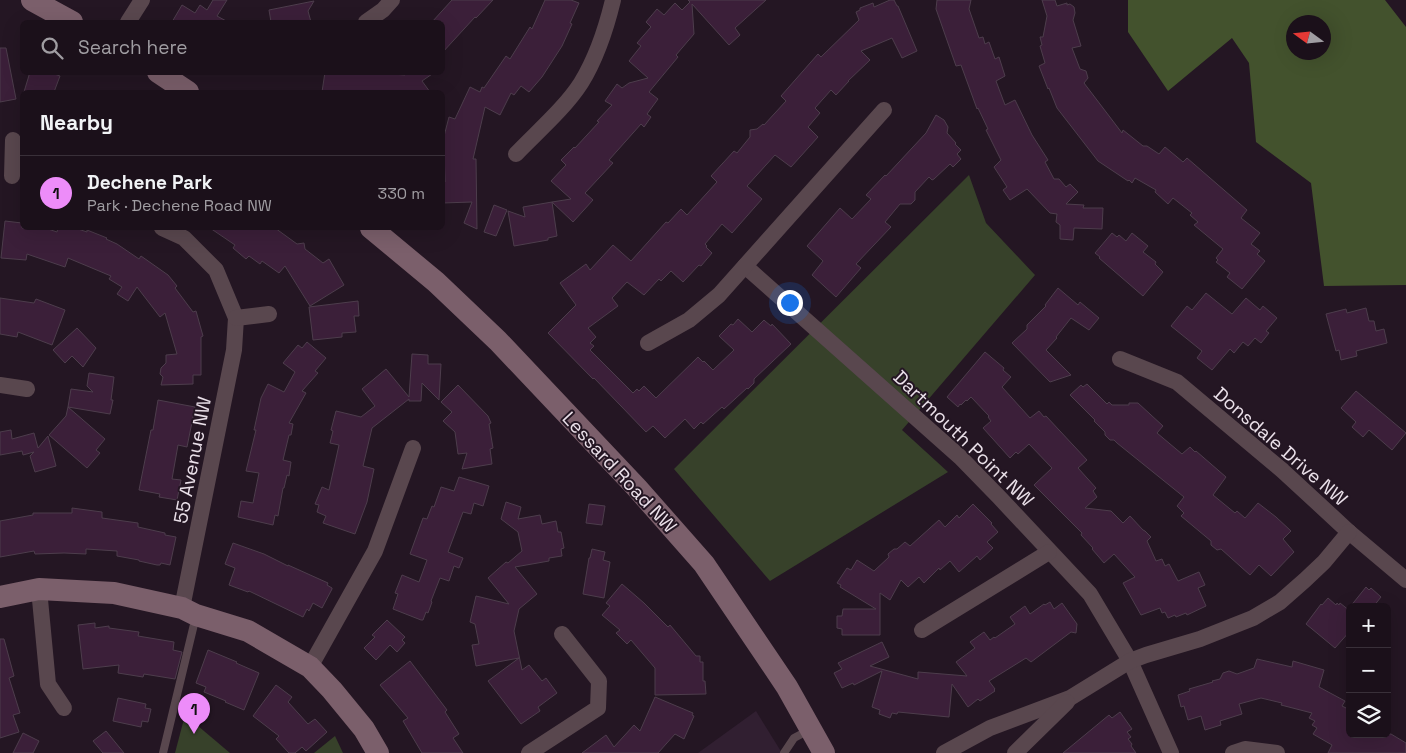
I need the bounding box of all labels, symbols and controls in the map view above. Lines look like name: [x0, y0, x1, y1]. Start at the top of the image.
north arrow: [1286, 15, 1331, 60]
search box: [20, 20, 445, 75]
icon: search: [38, 34, 66, 62]
text: Search here: [78, 35, 188, 60]
text: Nearby: [40, 109, 113, 136]
text: Dechene Park: [87, 170, 212, 195]
text: 1: [52, 183, 60, 204]
text: 330 m: [378, 183, 425, 204]
text: Park · Dechene Road NW: [87, 195, 272, 216]
your location: [777, 290, 803, 316]
street label: Dartmouth Point NW: [888, 365, 1039, 512]
street label: Donsdale Drive NW: [1208, 381, 1353, 511]
street label: 55 Avenue NW: [168, 395, 217, 526]
street label: Lessard Road NW: [557, 406, 682, 538]
map controls: [1346, 603, 1391, 738]
button: +: [1346, 603, 1391, 648]
button: −: [1346, 648, 1391, 693]
pin: 1: [178, 693, 210, 734]
button: layers: [1346, 693, 1391, 738]

